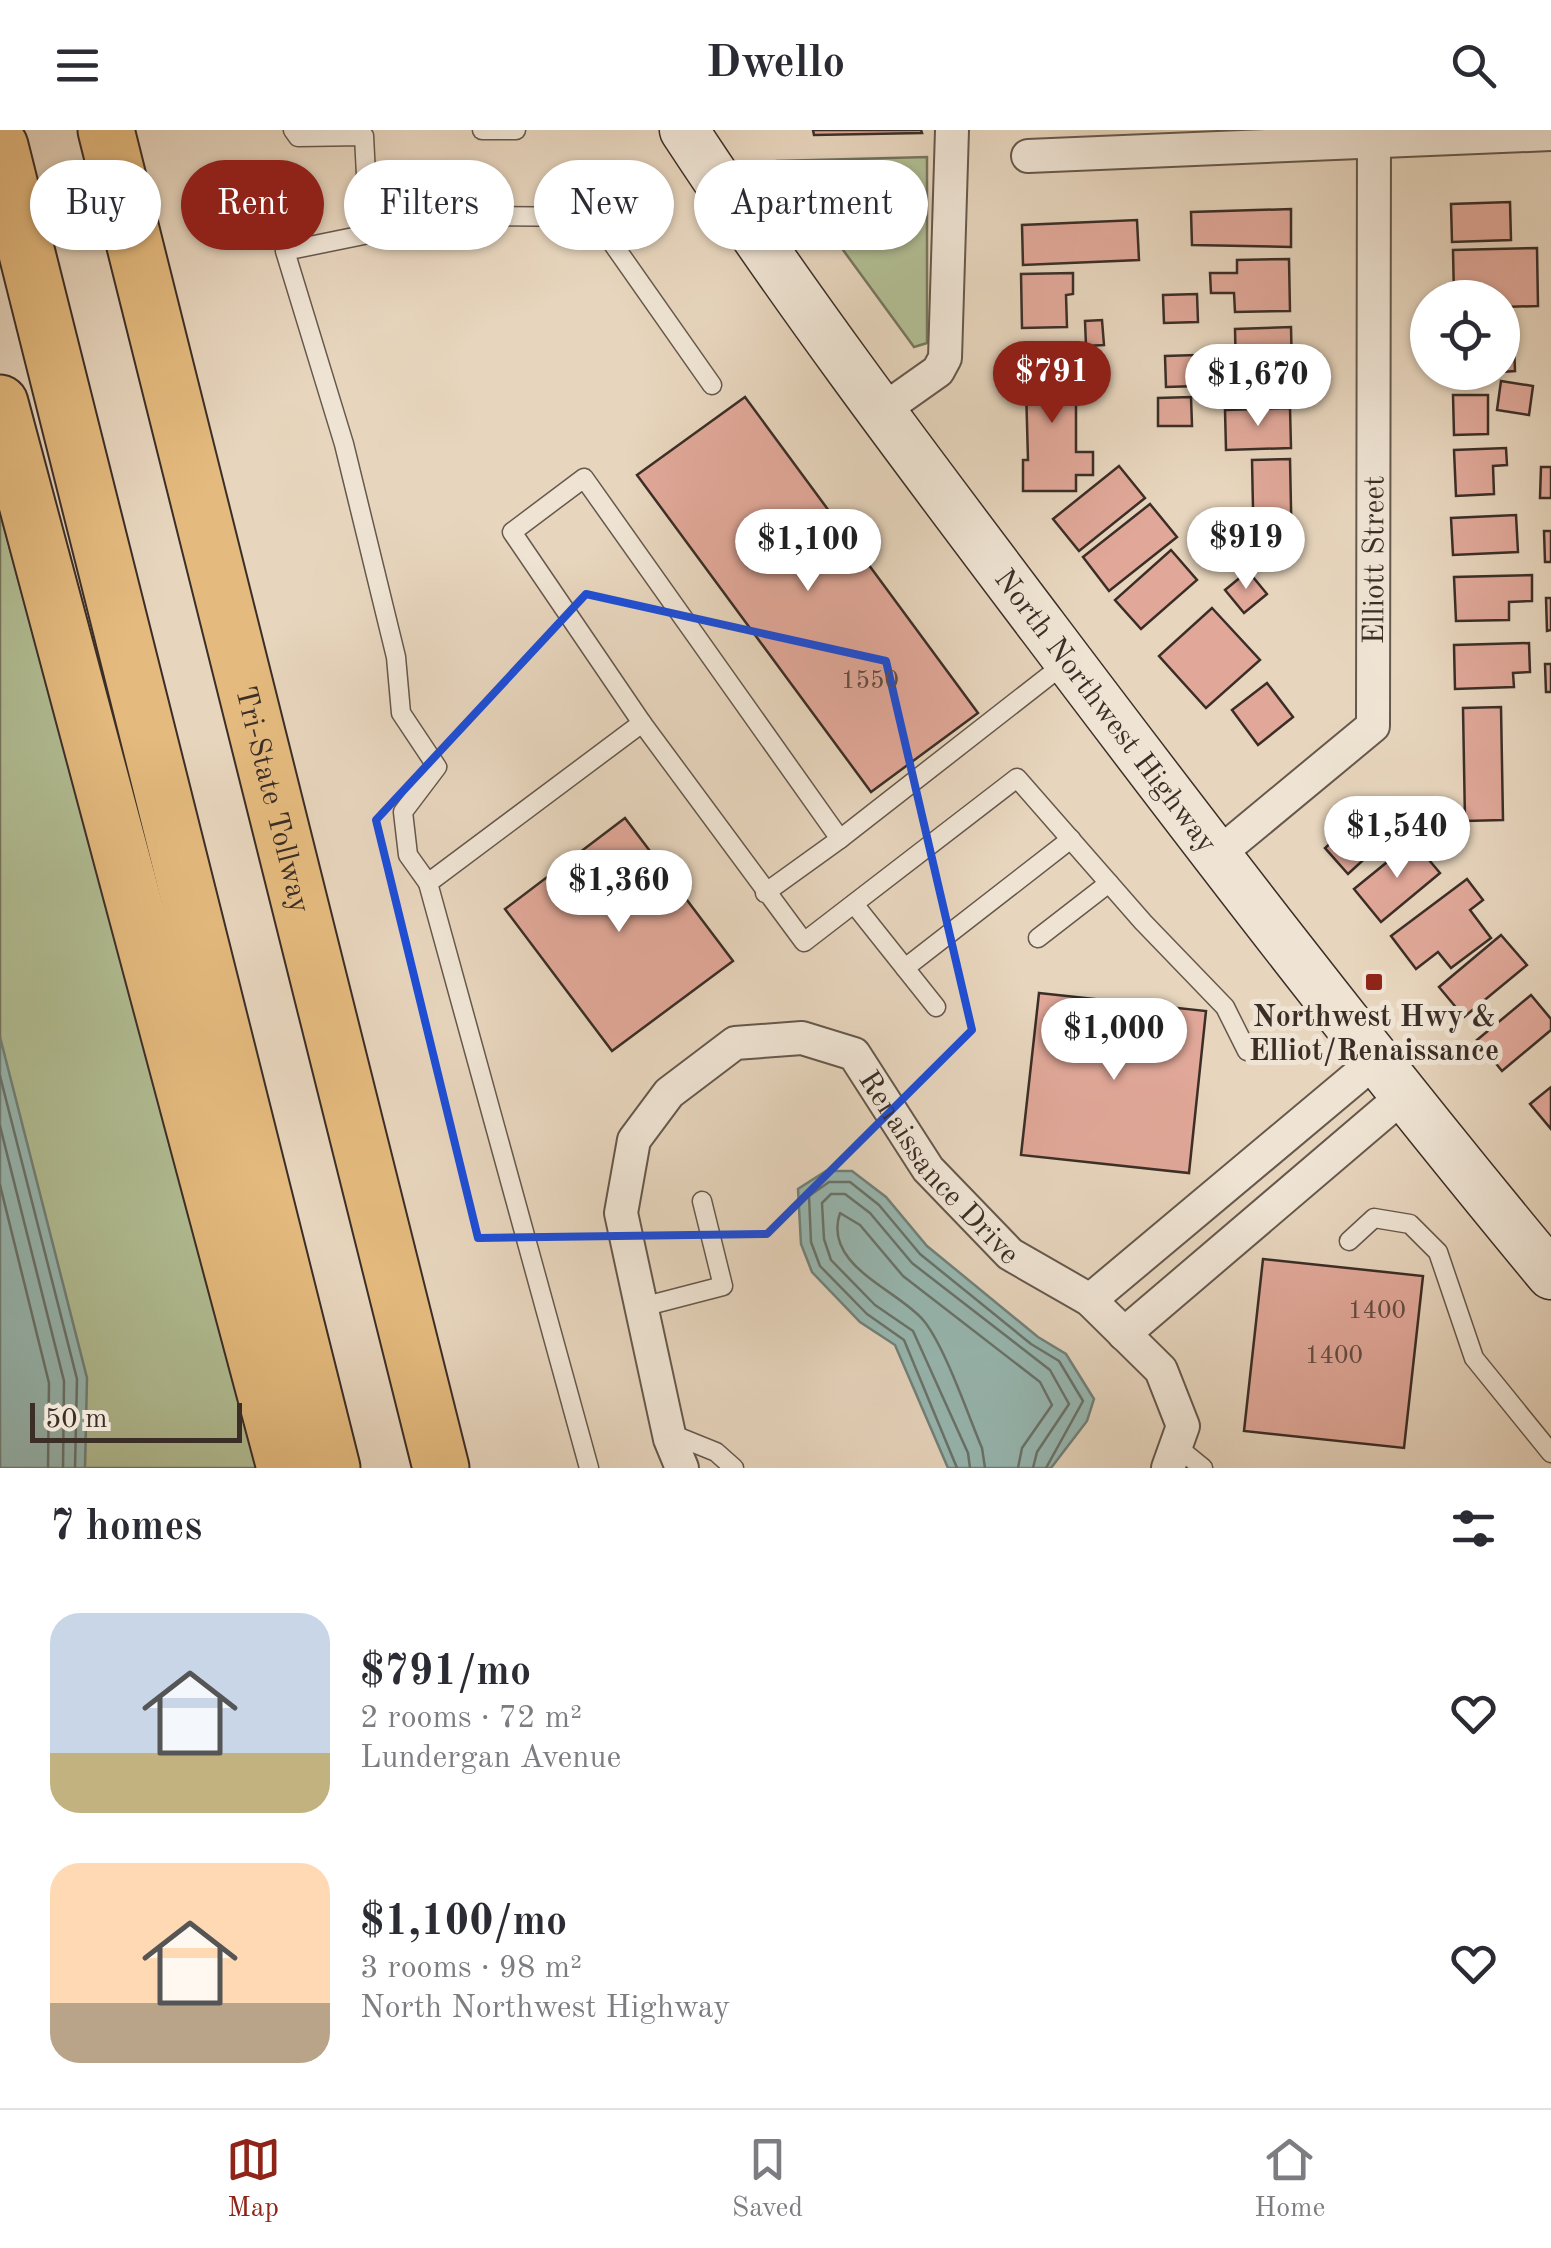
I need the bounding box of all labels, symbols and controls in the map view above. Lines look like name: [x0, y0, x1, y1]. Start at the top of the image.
icon: menu: [50, 38, 105, 93]
icon: search: [1446, 38, 1501, 93]
text: Dwello: [706, 42, 845, 87]
chip: Buy: [30, 160, 161, 250]
chip: Rent: [181, 160, 324, 250]
chip: Filters: [344, 160, 514, 250]
chip: New: [534, 160, 674, 250]
chip: Apartment: [694, 160, 928, 250]
map controls: [1410, 280, 1520, 390]
button: locate: [1410, 280, 1520, 390]
pin: $791: [993, 341, 1111, 426]
pin: $1,670: [1177, 344, 1339, 429]
text: $791: [1015, 357, 1089, 389]
text: $1,670: [1207, 360, 1309, 392]
street label: Elliott Street: [1360, 475, 1390, 644]
pin: $919: [1187, 507, 1305, 592]
pin: $1,100: [727, 509, 889, 594]
text: $919: [1209, 523, 1283, 555]
text: $1,100: [757, 525, 859, 557]
street label: North Northwest Highway: [988, 564, 1222, 859]
house number: 1550: [841, 669, 899, 694]
street label: Tri-State Tollway: [229, 683, 314, 916]
pin: $1,540: [1316, 796, 1478, 881]
text: $1,540: [1346, 812, 1448, 844]
pin: $1,360: [538, 850, 700, 935]
text: $1,360: [568, 866, 670, 898]
marker: Northwest Hwy & Elliot/Renaissance: [1363, 971, 1385, 993]
pin: $1,000: [1033, 998, 1195, 1083]
place label: Northwest Hwy & Elliot/Renaissance: [1249, 1003, 1499, 1067]
text: $1,000: [1063, 1014, 1165, 1046]
street label: Renaissance Drive: [852, 1066, 1024, 1271]
house number: 1400: [1348, 1299, 1406, 1324]
house number: 1400: [1305, 1344, 1363, 1369]
scale bar: [30, 1398, 242, 1442]
text: 50 m: [45, 1406, 108, 1434]
icon: filters: [1446, 1501, 1501, 1556]
text: 7 homes: [50, 1507, 202, 1549]
text: $791/mo: [360, 1652, 531, 1694]
icon: home: [130, 1653, 250, 1773]
icon: heart: [1446, 1686, 1501, 1741]
text: 2 rooms · 72 m²: [360, 1703, 582, 1735]
text: Lundergan Avenue: [360, 1743, 621, 1775]
text: $1,100/mo: [360, 1902, 567, 1944]
icon: home: [130, 1903, 250, 2023]
icon: heart: [1446, 1936, 1501, 1991]
text: 3 rooms · 98 m²: [360, 1953, 582, 1985]
text: North Northwest Highway: [360, 1993, 730, 2025]
tab: Map: [226, 2132, 281, 2227]
tab: Saved: [732, 2132, 803, 2227]
tab: Home: [1254, 2132, 1325, 2227]

